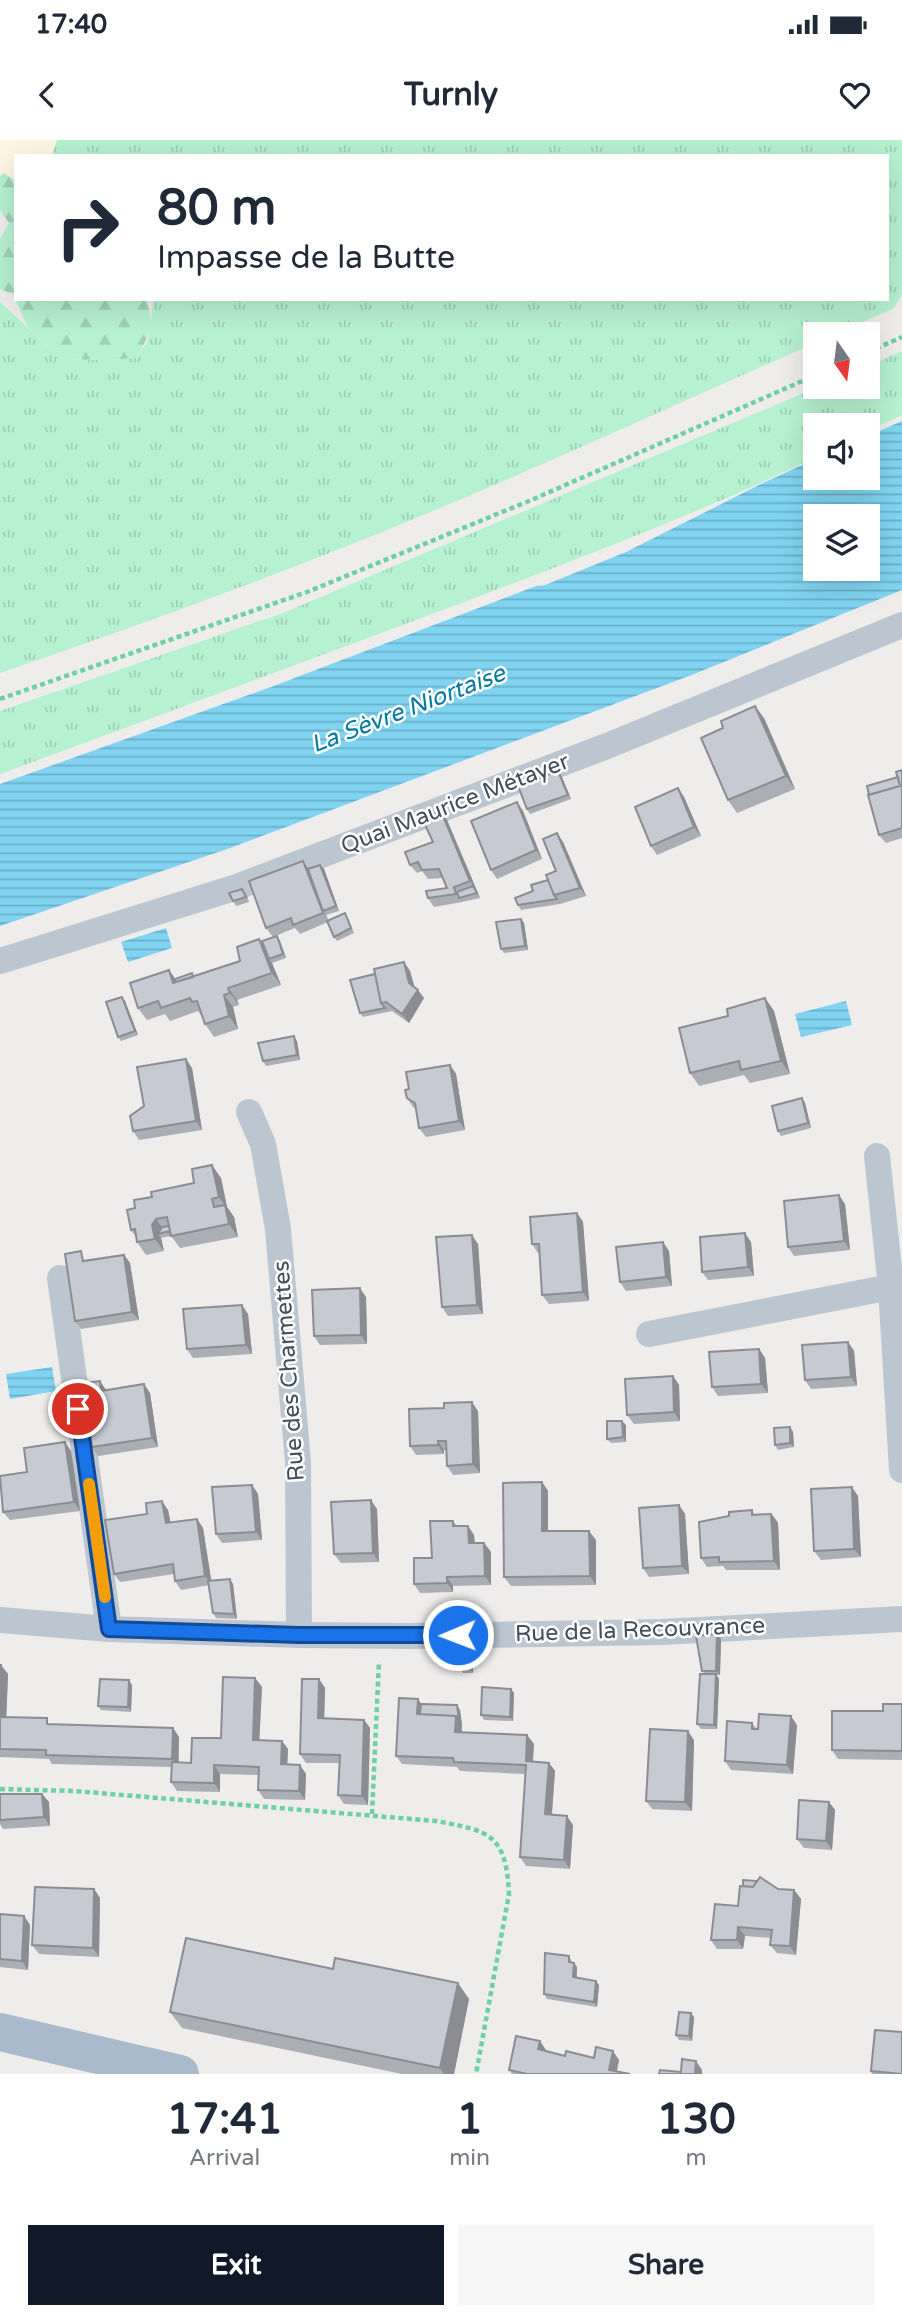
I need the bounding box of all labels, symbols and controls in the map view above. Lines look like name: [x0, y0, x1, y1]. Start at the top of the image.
text: 17:40: [35, 9, 107, 40]
icon: back: [28, 76, 66, 114]
text: Turnly: [404, 76, 498, 114]
icon: heart: [836, 76, 874, 114]
text: 80 m: [157, 179, 276, 238]
icon: right: [42, 182, 133, 273]
text: Impasse de la Butte: [157, 239, 455, 277]
north arrow: [803, 322, 880, 399]
map controls: [803, 322, 880, 581]
button: sound: [803, 413, 880, 490]
button: layers: [803, 504, 880, 581]
water label: La Sèvre Niortaise: [307, 658, 511, 759]
street label: Quai Maurice Métayer: [337, 747, 573, 860]
street label: Rue des Charmettes: [267, 1260, 311, 1482]
pin: [48, 1379, 108, 1439]
icon: arrive: [59, 1390, 97, 1428]
position arrow: [421, 1598, 495, 1672]
street label: Rue de la Recouvrance: [514, 1612, 766, 1648]
text: 17:41: [166, 2094, 283, 2145]
text: 1: [456, 2094, 483, 2145]
text: 130: [656, 2094, 736, 2145]
text: Arrival: [189, 2144, 260, 2172]
text: min: [449, 2144, 490, 2172]
text: m: [685, 2144, 707, 2172]
button: Exit: [28, 2225, 444, 2305]
button: Share: [458, 2225, 874, 2305]

